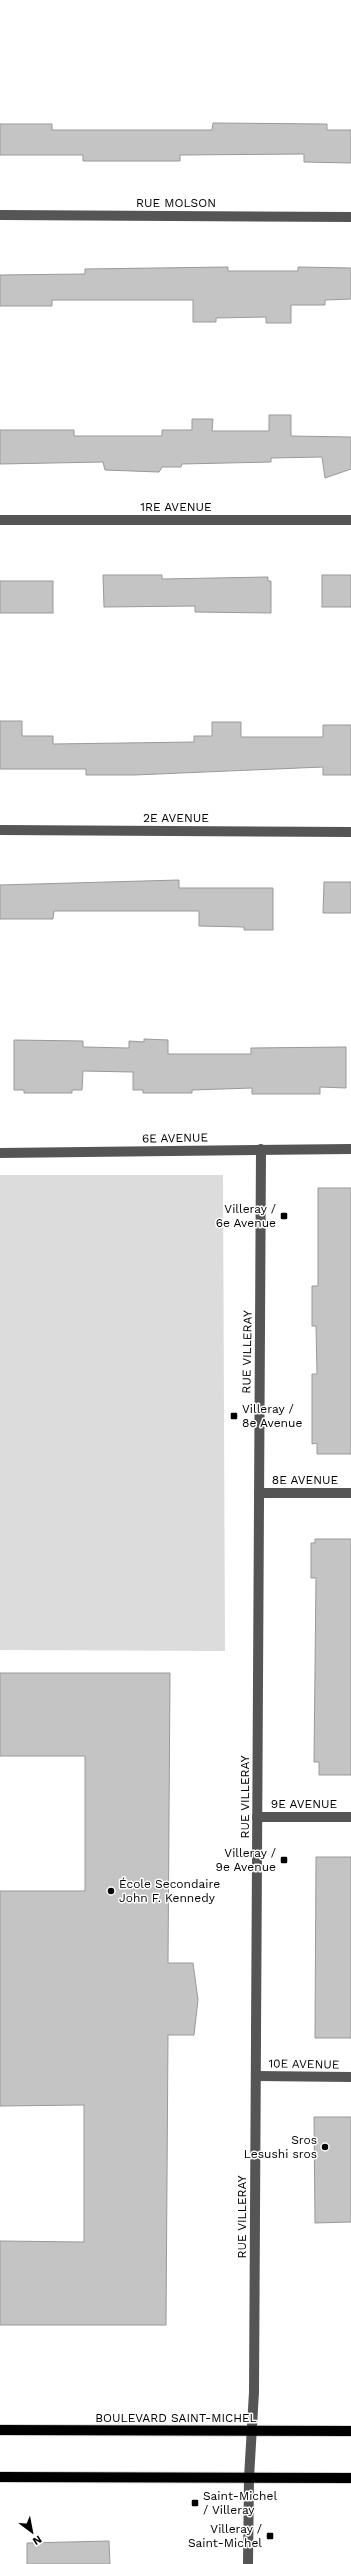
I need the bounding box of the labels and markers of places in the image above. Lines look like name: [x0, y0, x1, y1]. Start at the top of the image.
place label: Villeray / 6e Avenue: [216, 1202, 276, 1230]
marker: Villeray / 6e Avenue: [279, 1211, 289, 1221]
place label: Villeray / 8e Avenue: [242, 1402, 302, 1430]
marker: Villeray / 8e Avenue: [229, 1411, 239, 1421]
place label: Villeray / 9e Avenue: [216, 1846, 276, 1874]
marker: Villeray / 9e Avenue: [279, 1855, 289, 1865]
place label: École Secondaire John F. Kennedy: [119, 1877, 220, 1905]
marker: École Secondaire John F. Kennedy: [106, 1886, 116, 1896]
place label: Sros Lesushi sros: [244, 2133, 317, 2161]
marker: Sros Lesushi sros: [320, 2142, 330, 2152]
place label: Saint-Michel / Villeray: [203, 2489, 277, 2517]
marker: Saint-Michel / Villeray: [190, 2498, 200, 2508]
place label: Villeray / Saint-Michel: [188, 2522, 262, 2550]
marker: Villeray / Saint-Michel: [265, 2531, 275, 2541]

